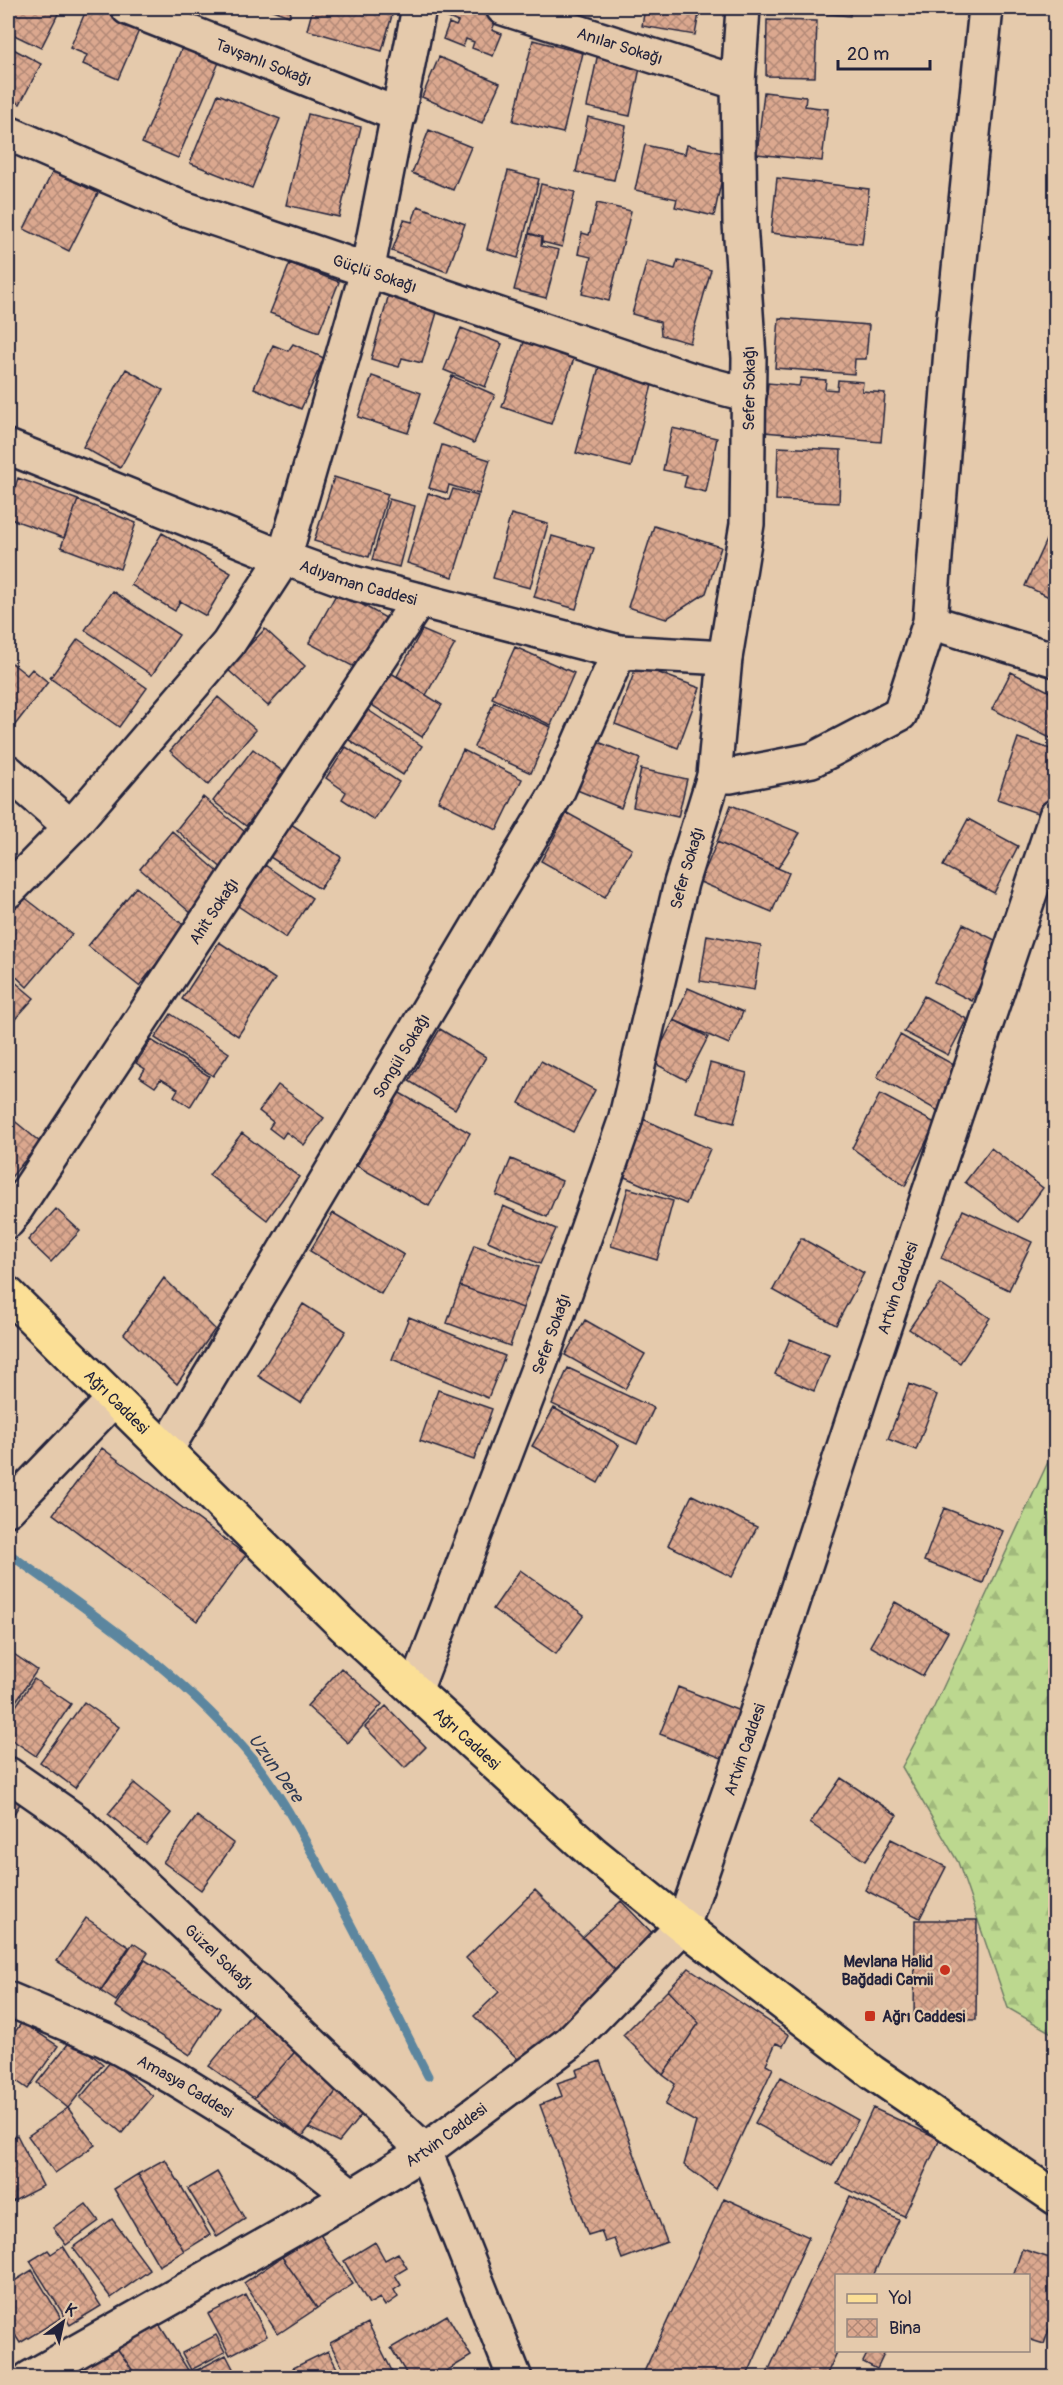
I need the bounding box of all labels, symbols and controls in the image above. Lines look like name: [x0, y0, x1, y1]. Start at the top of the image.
street label: Anılar Sokağı: [574, 23, 665, 69]
scale bar: [838, 33, 930, 71]
street label: Tavşanlı Sokağı: [212, 34, 315, 91]
text: 20 m: [847, 43, 889, 66]
street label: Güçlü Sokağı: [330, 250, 419, 297]
street label: Sefer Sokağı: [739, 345, 760, 431]
street label: Adıyaman Caddesi: [297, 556, 419, 610]
street label: Sefer Sokağı: [666, 825, 709, 911]
street label: Ahit Sokağı: [185, 874, 243, 948]
street label: Songül Sokağı: [369, 1010, 435, 1102]
street label: Artvin Caddesi: [873, 1239, 923, 1337]
street label: Sefer Sokağı: [528, 1291, 575, 1378]
street label: Ağrı Caddesi: [79, 1366, 153, 1439]
street label: Artvin Caddesi: [720, 1701, 770, 1798]
street label: Ağrı Caddesi: [429, 1704, 504, 1775]
water label: Uzun Dere: [243, 1729, 310, 1809]
street label: Güzel Sokağı: [180, 1920, 257, 1995]
place label: Mevlana Halid Bağdadi Camii: [841, 1952, 933, 1990]
marker: Mevlana Halid Bağdadi Camii: [938, 1963, 952, 1977]
place label: Ağrı Caddesi: [882, 2007, 965, 2027]
marker: Ağrı Caddesi: [863, 2009, 877, 2023]
street label: Amasya Caddesi: [134, 2051, 237, 2123]
street label: Artvin Caddesi: [402, 2099, 491, 2172]
legend: [835, 2274, 1030, 2352]
text: Yol: [888, 2287, 912, 2310]
north arrow: [33, 2292, 93, 2352]
text: K: [61, 2299, 80, 2321]
text: Bina: [889, 2317, 921, 2340]

